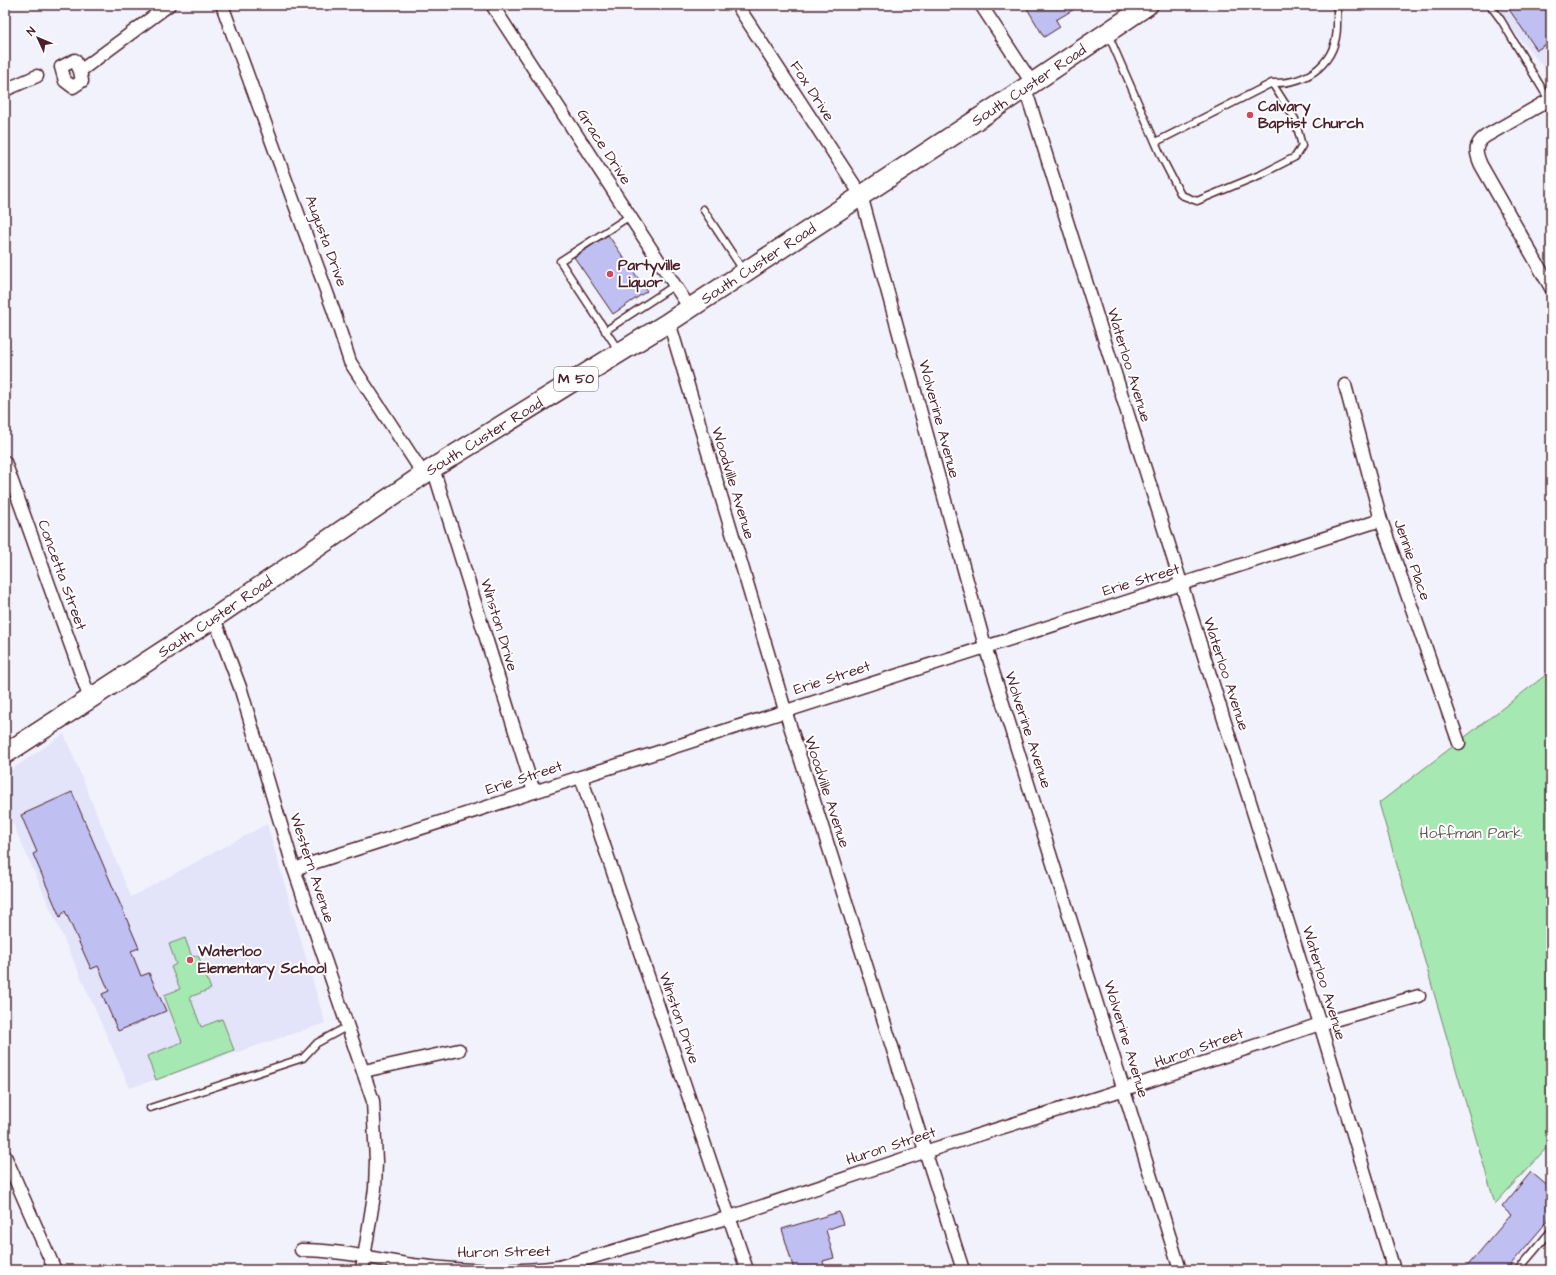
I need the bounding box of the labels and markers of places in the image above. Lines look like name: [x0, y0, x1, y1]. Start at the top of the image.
place label: Calvary Baptist Church: [1258, 96, 1364, 134]
marker: Calvary Baptist Church: [1245, 110, 1255, 120]
place label: Partyville Liquor: [618, 255, 681, 293]
marker: Partyville Liquor: [605, 269, 615, 279]
place label: Waterloo Elementary School: [197, 941, 327, 980]
marker: Waterloo Elementary School: [185, 955, 195, 965]

